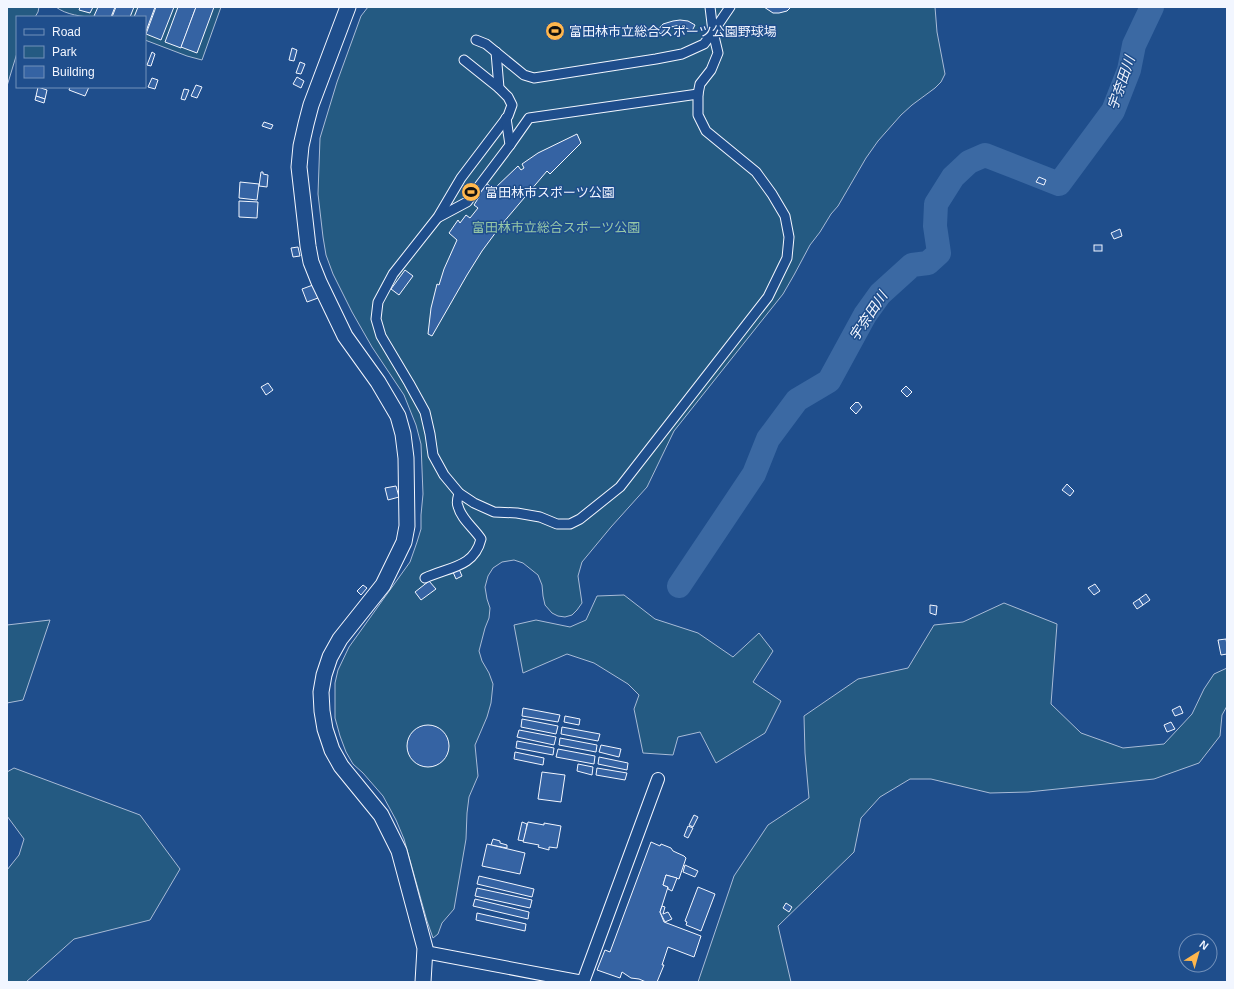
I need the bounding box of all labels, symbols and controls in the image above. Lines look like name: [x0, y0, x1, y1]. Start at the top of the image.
legend: [16, 16, 146, 88]
sports icon: 富田林市立総合スポーツ公園野球場: [544, 20, 566, 42]
place label: 富田林市立総合スポーツ公園野球場: [569, 24, 777, 39]
text: Road: [52, 25, 81, 39]
text: Park: [52, 45, 78, 59]
water label: 宇奈田川: [1104, 52, 1138, 112]
text: Building: [52, 65, 95, 79]
sports icon: 富田林市スポーツ公園: [460, 181, 482, 203]
place label: 富田林市スポーツ公園: [485, 185, 615, 200]
park label: 富田林市立総合スポーツ公園: [472, 220, 640, 235]
water label: 宇奈田川: [846, 287, 891, 344]
north arrow: [1178, 933, 1218, 973]
text: N: [1197, 938, 1211, 952]

